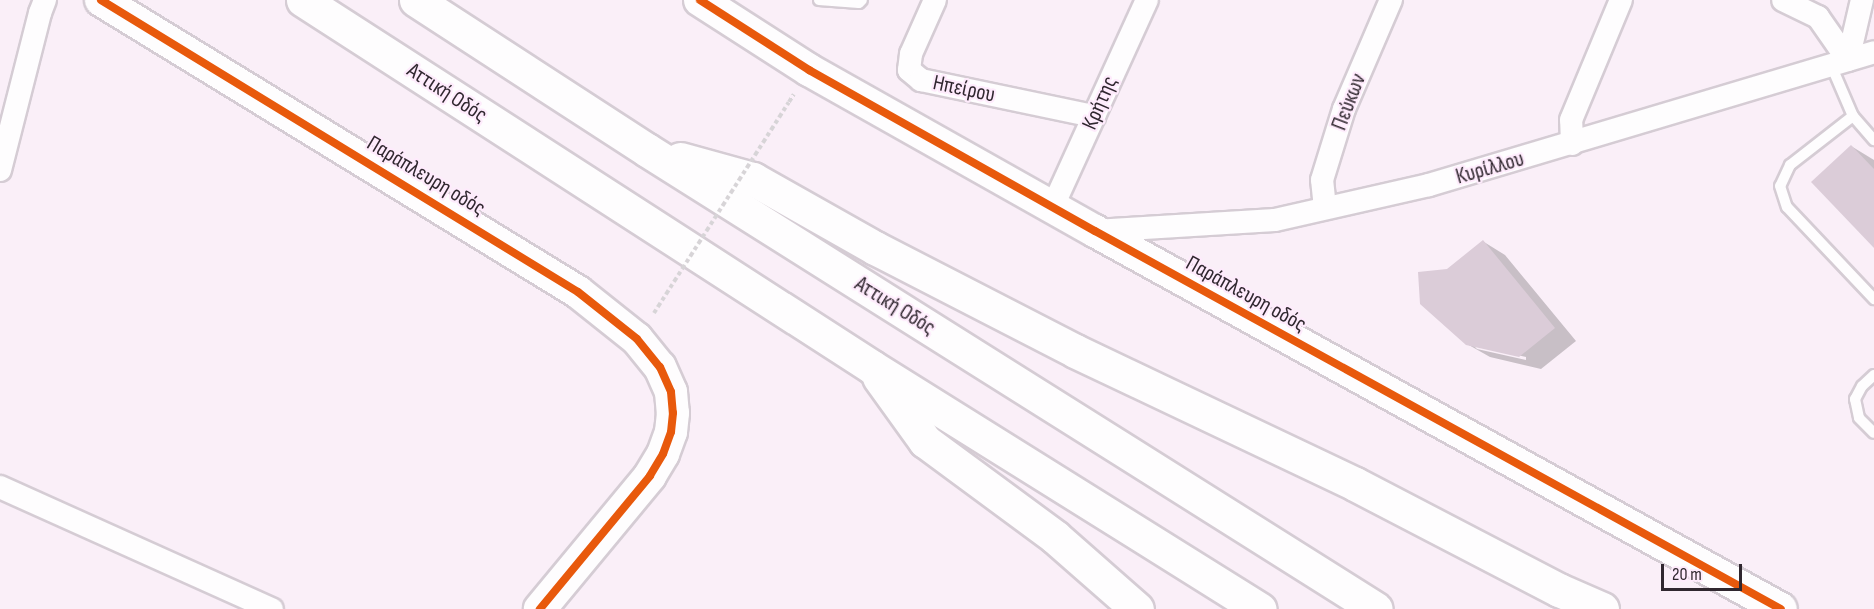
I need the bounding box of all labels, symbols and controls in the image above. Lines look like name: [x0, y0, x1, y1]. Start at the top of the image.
street label: Αττική Οδός: [402, 57, 492, 129]
street label: Ηπείρου: [931, 70, 997, 108]
street label: Πεύκων: [1326, 70, 1372, 134]
street label: Κρήτης: [1077, 72, 1123, 134]
street label: Παράπλευρη οδός: [362, 130, 490, 222]
street label: Κυρίλλου: [1453, 146, 1527, 190]
street label: Παράπλευρη οδός: [1181, 250, 1311, 338]
street label: Αττική Οδός: [850, 271, 940, 341]
scale bar: [1664, 552, 1745, 590]
text: 20 m: [1672, 564, 1702, 585]

